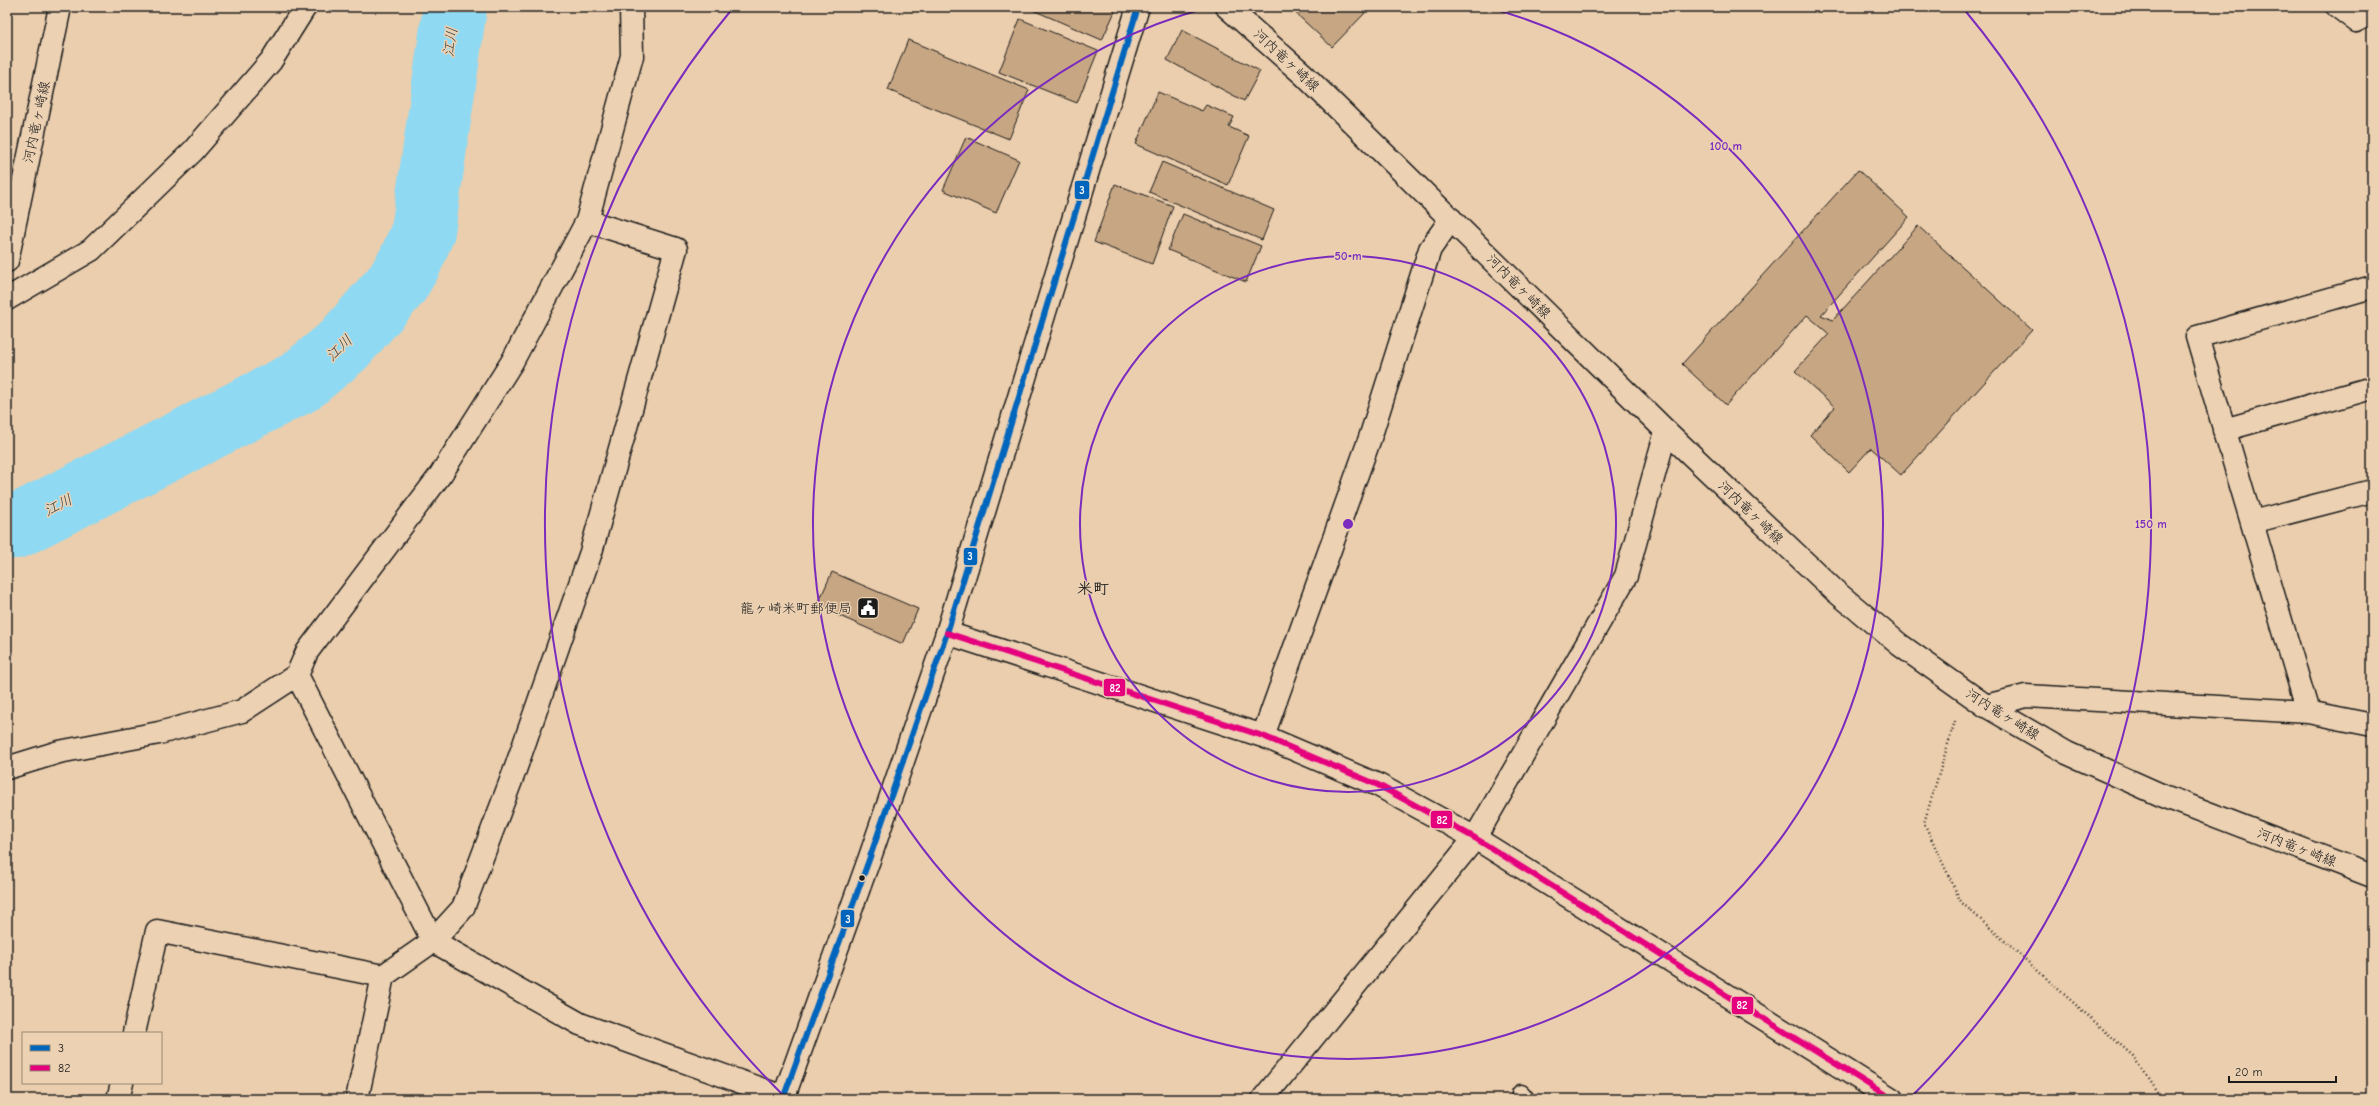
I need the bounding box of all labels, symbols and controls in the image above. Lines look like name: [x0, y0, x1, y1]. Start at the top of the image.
water label: 江川: [439, 26, 461, 58]
street label: 河内竜ヶ崎線: [1250, 26, 1323, 95]
street label: 河内竜ヶ崎線: [19, 79, 54, 165]
text: 100 m: [1710, 139, 1742, 153]
line badge: 3: [1074, 180, 1090, 200]
text: 3: [1079, 184, 1085, 197]
text: 50 m: [1334, 249, 1362, 263]
street label: 河内竜ヶ崎線: [1483, 251, 1554, 322]
water label: 江川: [322, 331, 356, 365]
street label: 河内竜ヶ崎線: [1715, 477, 1787, 548]
water label: 江川: [41, 490, 75, 520]
centre of rings: [1341, 517, 1355, 531]
text: 150 m: [2135, 517, 2167, 531]
line badge: 3: [963, 547, 978, 566]
text: 3: [967, 550, 973, 563]
district label: 米町: [1077, 580, 1109, 598]
public building icon: 龍ヶ崎米町郵便局: [855, 595, 881, 621]
place label: 龍ヶ崎米町郵便局: [740, 600, 852, 617]
line badge: 82: [1103, 678, 1126, 697]
text: 82: [1109, 682, 1121, 695]
street label: 河内竜ヶ崎線: [1963, 685, 2043, 744]
line badge: 82: [1430, 810, 1453, 829]
text: 82: [1436, 814, 1448, 827]
street label: 河内竜ヶ崎線: [2255, 824, 2339, 870]
unlabelled marker: [857, 873, 867, 883]
line badge: 3: [840, 909, 855, 928]
text: 3: [845, 913, 851, 926]
line badge: 82: [1731, 996, 1754, 1015]
text: 82: [1736, 999, 1748, 1012]
legend: [22, 1032, 162, 1084]
text: 3: [58, 1041, 64, 1055]
scale bar: [2229, 1058, 2336, 1084]
text: 82: [58, 1061, 70, 1075]
text: 20 m: [2235, 1065, 2263, 1079]

